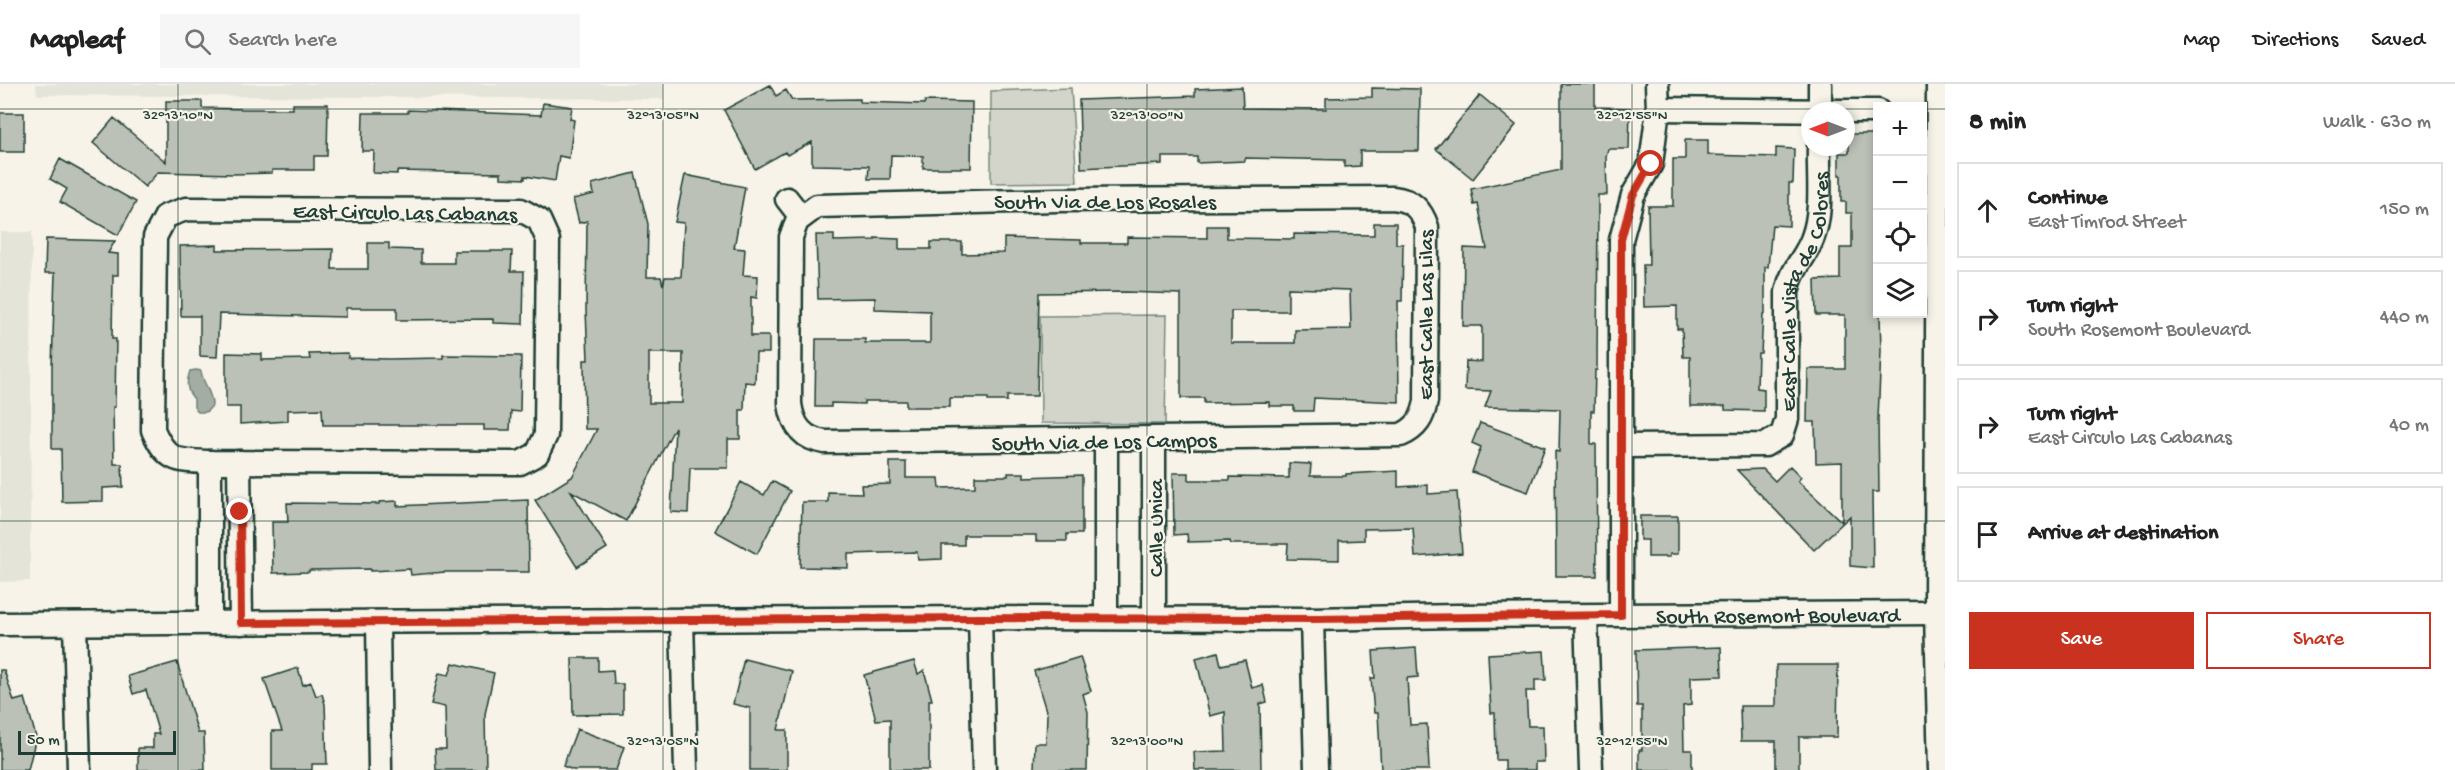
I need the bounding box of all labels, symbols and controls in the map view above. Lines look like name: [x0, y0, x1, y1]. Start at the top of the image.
search box: [160, 14, 580, 68]
text: Mapleaf: [30, 25, 124, 58]
icon: search: [181, 25, 214, 58]
text: Search here: [229, 28, 337, 54]
text: Map: [2183, 29, 2220, 54]
text: Directions: [2253, 29, 2338, 54]
text: Saved: [2371, 29, 2425, 54]
north arrow: [1801, 102, 1855, 156]
map controls: [1873, 102, 1927, 318]
button: +: [1873, 102, 1927, 156]
text: 32°13'10"N: [142, 107, 213, 125]
text: 32°13'05"N: [626, 107, 699, 125]
text: 32°13'00"N: [1110, 107, 1184, 125]
text: 32°12'55"N: [1596, 107, 1668, 125]
text: 8 min: [1969, 108, 2026, 139]
text: Walk · 630 m: [2323, 112, 2431, 135]
route start: [1637, 150, 1663, 176]
button: −: [1873, 156, 1927, 210]
street label: East Calle Vista de Colores: [1778, 171, 1836, 412]
text: Continue: [2028, 186, 2108, 212]
street label: South Via de Los Rosales: [994, 191, 1217, 217]
icon: ahead: [1971, 194, 2004, 227]
text: 150 m: [2380, 199, 2429, 222]
street label: East Circulo Las Cabanas: [293, 200, 518, 230]
button: locate: [1873, 210, 1927, 264]
text: East Timrod Street: [2028, 212, 2185, 235]
street label: East Calle Las Lilas: [1415, 229, 1441, 400]
button: layers: [1873, 264, 1927, 318]
text: Turn right: [2028, 294, 2116, 320]
icon: right: [1971, 302, 2004, 335]
text: 440 m: [2380, 307, 2429, 330]
text: South Rosemont Boulevard: [2028, 320, 2250, 343]
text: Turn right: [2028, 402, 2116, 428]
icon: right: [1971, 410, 2004, 443]
text: 40 m: [2389, 415, 2429, 438]
text: East Circulo Las Cabanas: [2028, 428, 2232, 451]
street label: South Via de Los Campos: [991, 429, 1218, 459]
street label: Calle Unica: [1145, 478, 1171, 577]
route end: [226, 498, 252, 524]
icon: arrive: [1971, 518, 2004, 551]
text: Arrive at destination: [2028, 521, 2218, 547]
street label: South Rosemont Boulevard: [1656, 604, 1902, 632]
button: Save: [1969, 612, 2194, 669]
button: Share: [2206, 612, 2431, 669]
scale bar: [18, 728, 176, 756]
text: 50 m: [27, 732, 60, 751]
text: 32°13'05"N: [626, 733, 699, 751]
text: 32°13'00"N: [1110, 733, 1184, 751]
text: 32°12'55"N: [1596, 733, 1668, 751]

